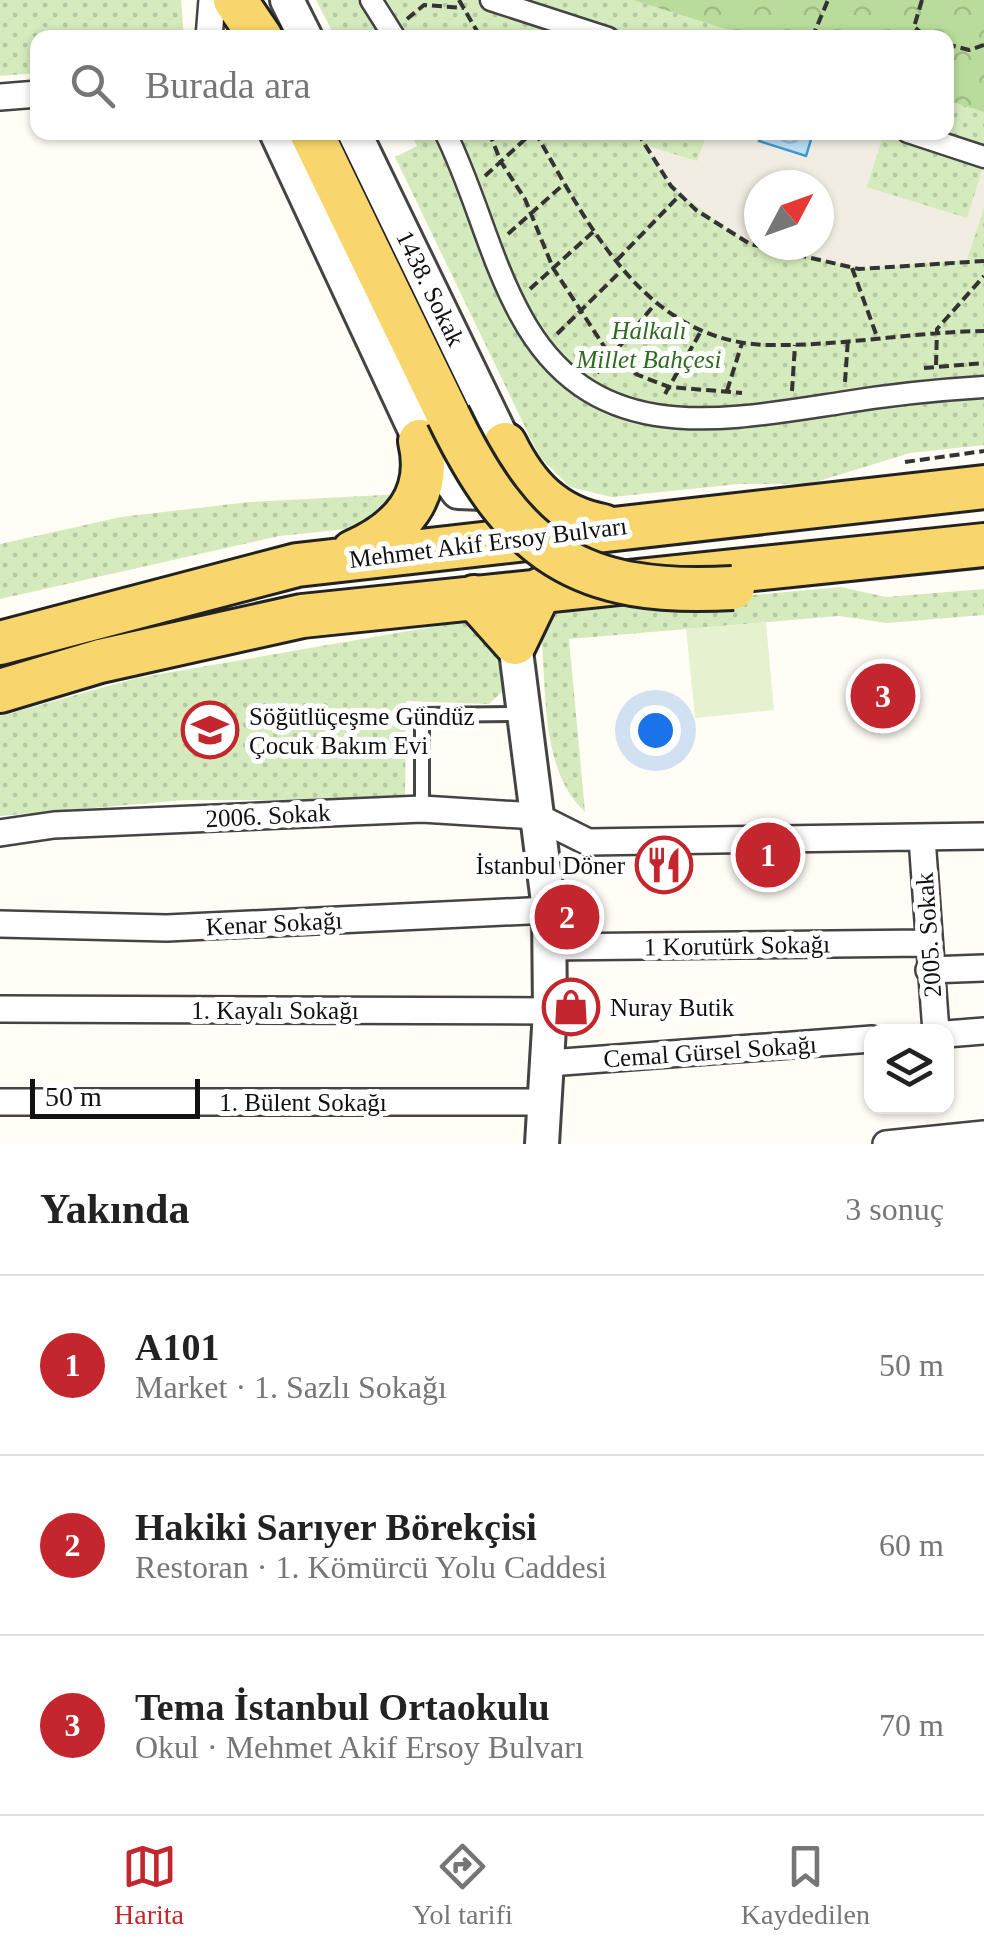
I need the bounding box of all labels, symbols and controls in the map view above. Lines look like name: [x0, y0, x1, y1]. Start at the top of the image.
search box: [30, 30, 954, 140]
icon: search: [65, 58, 120, 113]
text: Burada ara: [145, 64, 311, 106]
north arrow: [744, 170, 834, 260]
street label: 1438. Sokak: [391, 226, 470, 351]
park label: Halkalı Millet Bahçesi: [575, 317, 722, 373]
street label: Mehmet Akif Ersoy Bulvarı: [348, 512, 629, 573]
pin: 3: [850, 658, 916, 734]
school or university icon: Söğütlüçeşme Gündüz Çocuk Bakım Evi: [180, 700, 240, 760]
place label: Söğütlüçeşme Gündüz Çocuk Bakım Evi: [249, 703, 475, 759]
your location: [630, 705, 681, 756]
street label: 2006. Sokak: [205, 799, 332, 832]
pin: 1: [736, 818, 800, 892]
restaurant icon: İstanbul Döner: [634, 835, 694, 895]
place label: İstanbul Döner: [476, 852, 626, 879]
street label: 2005. Sokak: [911, 871, 946, 998]
pin: 2: [534, 880, 600, 954]
street label: Kenar Sokağı: [205, 906, 343, 941]
street label: 1 Korutürk Sokağı: [644, 930, 830, 961]
shop icon: Nuray Butik: [541, 977, 601, 1037]
place label: Nuray Butik: [610, 994, 735, 1021]
street label: 1. Kayalı Sokağı: [191, 997, 359, 1024]
map controls: [864, 1024, 954, 1114]
button: layers: [864, 1024, 954, 1114]
street label: Cemal Gürsel Sokağı: [602, 1031, 818, 1072]
scale bar: [30, 1074, 200, 1118]
text: 50 m: [45, 1081, 102, 1112]
street label: 1. Bülent Sokağı: [219, 1089, 387, 1116]
text: Yakında: [40, 1186, 189, 1232]
text: 3 sonuç: [845, 1191, 944, 1227]
text: A101: [135, 1326, 219, 1368]
text: 1: [65, 1347, 81, 1383]
text: 50 m: [879, 1347, 944, 1383]
text: Market · 1. Sazlı Sokağı: [135, 1369, 447, 1405]
text: Hakiki Sarıyer Börekçisi: [135, 1506, 537, 1548]
text: 2: [65, 1527, 81, 1563]
text: 60 m: [879, 1527, 944, 1563]
text: Restoran · 1. Kömürcü Yolu Caddesi: [135, 1549, 607, 1585]
text: Tema İstanbul Ortaokulu: [135, 1686, 550, 1728]
text: 3: [65, 1707, 81, 1743]
text: 70 m: [879, 1707, 944, 1743]
text: Okul · Mehmet Akif Ersoy Bulvarı: [135, 1729, 584, 1765]
tab: Harita: [114, 1839, 184, 1931]
tab: Yol tarifi: [412, 1839, 513, 1931]
tab: Kaydedilen: [741, 1839, 870, 1931]

